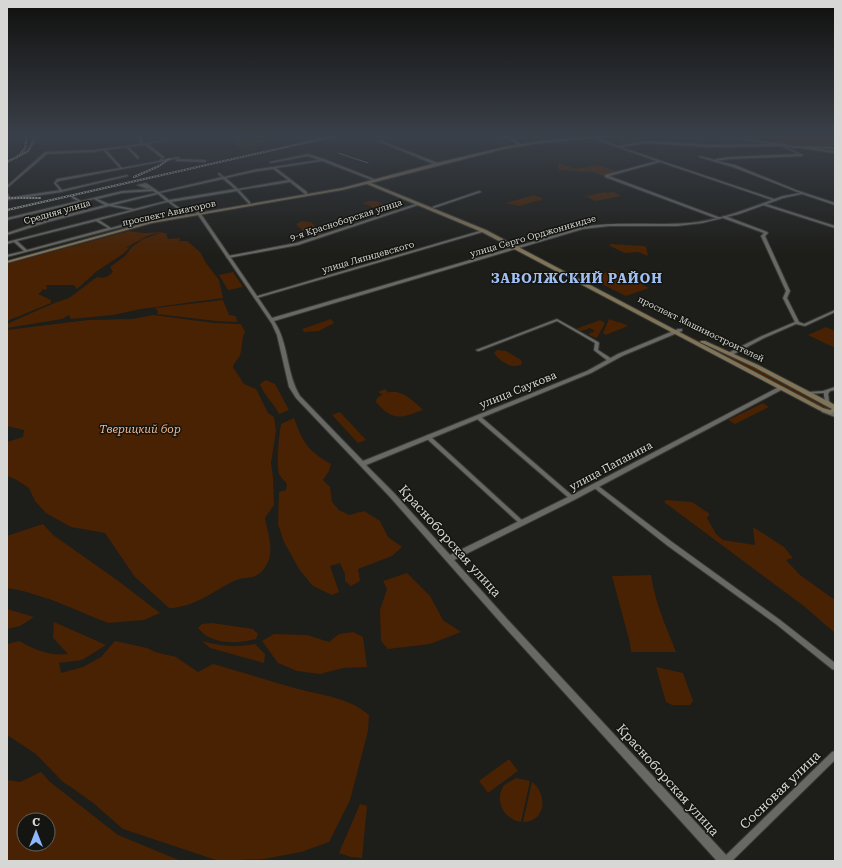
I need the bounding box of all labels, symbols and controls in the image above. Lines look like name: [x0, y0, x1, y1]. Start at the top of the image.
street label: 9-я Красноборская улица: [289, 197, 403, 243]
street label: Средняя улица: [23, 198, 92, 226]
street label: проспект Авиаторов: [121, 198, 217, 228]
street label: улица Серго Орджоникидзе: [469, 213, 597, 259]
street label: улица Ляпидевского: [321, 239, 416, 275]
district label: ЗАВОЛЖСКИЙ РАЙОН: [491, 271, 663, 286]
street label: проспект Машиностроителей: [636, 294, 766, 364]
street label: улица Саукова: [478, 369, 558, 411]
park label: Тверицкий бор: [99, 423, 181, 436]
street label: улица Папанина: [567, 439, 655, 493]
street label: Красноборская улица: [396, 482, 504, 600]
street label: Красноборская улица: [614, 721, 722, 839]
street label: Сосновая улица: [737, 748, 823, 832]
north arrow: [16, 812, 56, 852]
text: С: [32, 816, 40, 829]

